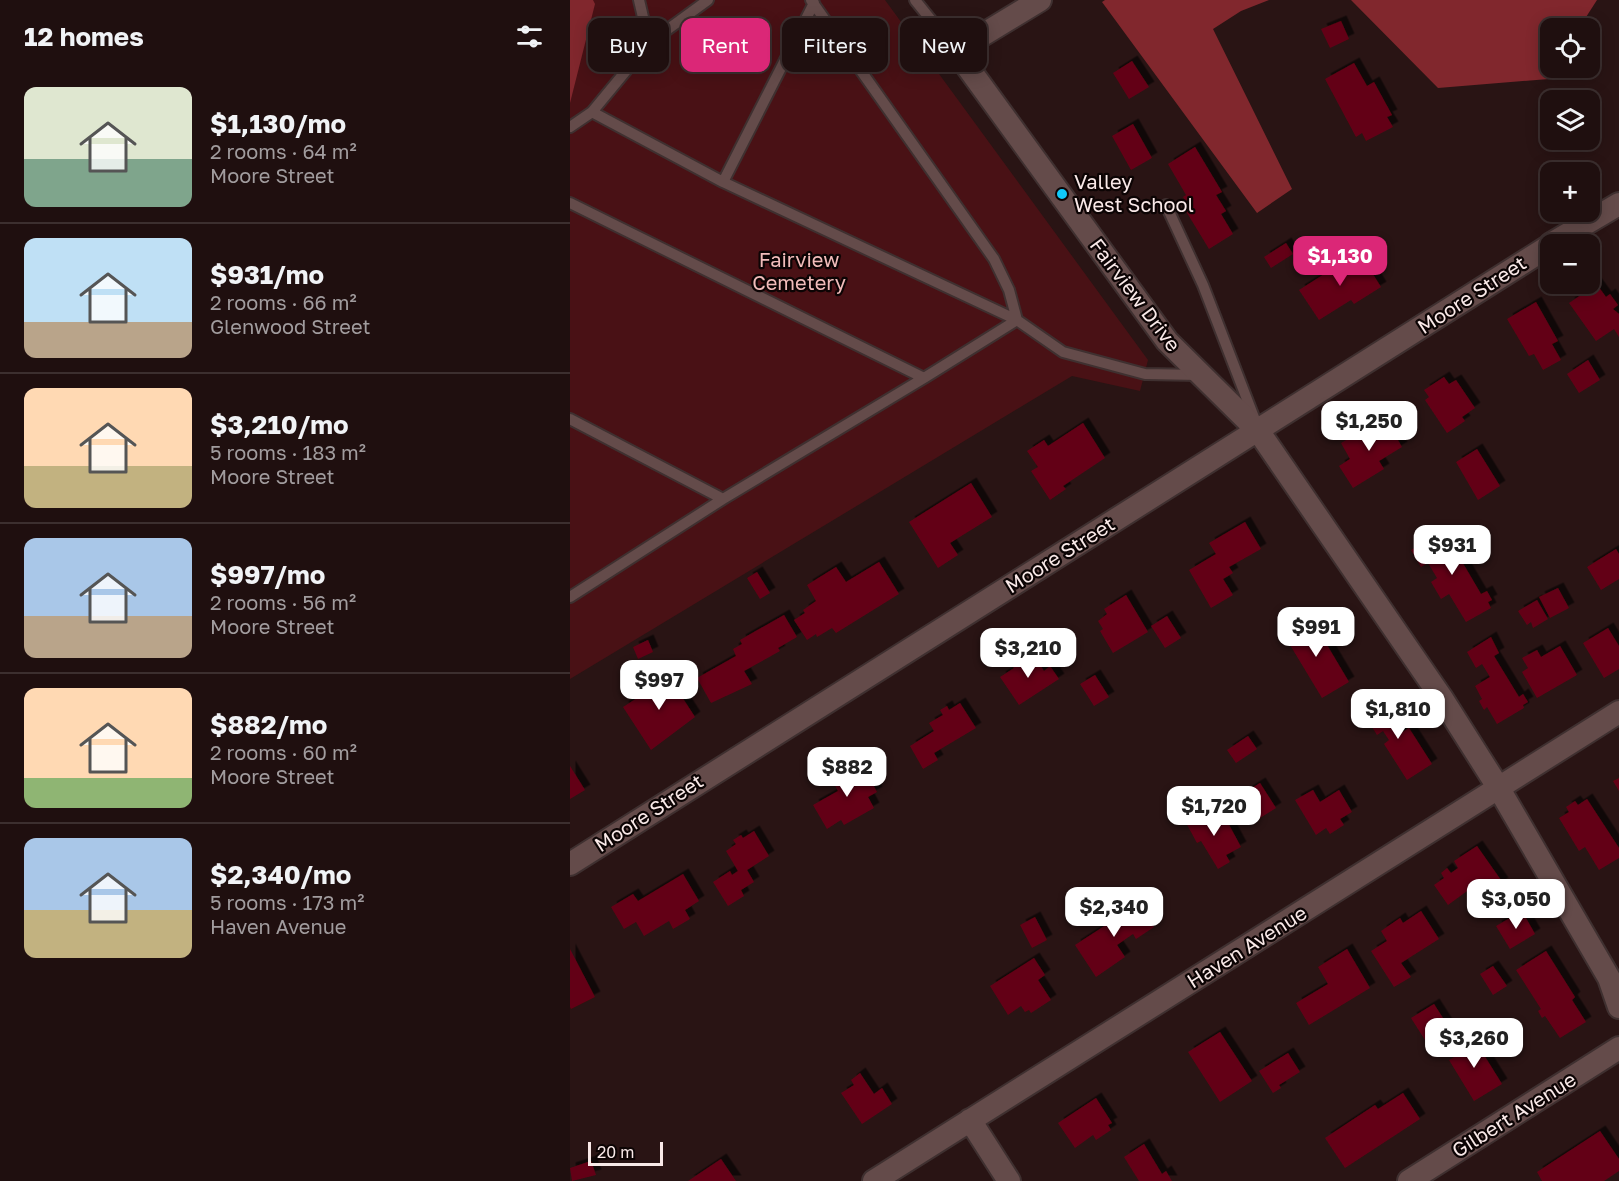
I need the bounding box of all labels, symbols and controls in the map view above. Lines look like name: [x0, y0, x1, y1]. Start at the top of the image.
chip: Buy: [588, 18, 669, 72]
chip: Rent: [681, 18, 770, 72]
chip: Filters: [782, 18, 888, 72]
chip: New: [900, 18, 987, 72]
map controls: [1540, 18, 1600, 294]
button: locate: [1540, 18, 1600, 78]
icon: filters: [513, 20, 546, 53]
text: 12 homes: [24, 21, 144, 52]
button: layers: [1540, 90, 1600, 150]
text: $1,130/mo: [210, 108, 346, 139]
icon: home: [72, 111, 144, 183]
text: 2 rooms · 64 m²: [210, 139, 357, 163]
button: +: [1540, 162, 1600, 222]
text: Moore Street: [210, 163, 335, 187]
place label: Valley West School: [1074, 169, 1194, 216]
marker: Valley West School: [1055, 187, 1069, 201]
street label: Fairview Drive: [1086, 233, 1186, 356]
button: −: [1540, 234, 1600, 294]
pin: $1,130: [1291, 236, 1389, 287]
text: $1,130: [1307, 243, 1373, 267]
park label: Fairview Cemetery: [752, 247, 846, 294]
street label: Moore Street: [1413, 250, 1530, 338]
text: $931/mo: [210, 259, 324, 290]
icon: home: [72, 262, 144, 334]
text: 2 rooms · 66 m²: [210, 290, 357, 314]
text: Glenwood Street: [210, 314, 371, 338]
pin: $1,250: [1320, 401, 1418, 452]
text: $1,250: [1335, 408, 1403, 432]
text: $3,210/mo: [210, 409, 349, 440]
icon: home: [72, 412, 144, 484]
text: 5 rooms · 183 m²: [210, 440, 366, 464]
text: Moore Street: [210, 464, 335, 488]
street label: Moore Street: [1000, 511, 1119, 597]
pin: $931: [1416, 525, 1488, 576]
text: $931: [1428, 532, 1476, 556]
text: $997/mo: [210, 559, 325, 590]
icon: home: [72, 562, 144, 634]
text: 2 rooms · 56 m²: [210, 590, 356, 614]
pin: $991: [1280, 607, 1352, 658]
text: Moore Street: [210, 614, 335, 638]
text: $991: [1291, 614, 1341, 638]
pin: $3,210: [979, 628, 1077, 679]
text: $3,210: [994, 635, 1062, 659]
pin: $997: [623, 660, 695, 711]
text: $997: [634, 667, 684, 691]
pin: $1,810: [1349, 689, 1447, 740]
text: $1,810: [1365, 696, 1431, 720]
text: $882/mo: [210, 709, 327, 740]
icon: home: [72, 712, 144, 784]
text: 2 rooms · 60 m²: [210, 740, 357, 764]
pin: $882: [811, 747, 883, 798]
text: $882: [821, 754, 873, 778]
text: Moore Street: [210, 764, 335, 788]
street label: Moore Street: [590, 768, 707, 856]
pin: $1,720: [1165, 786, 1263, 837]
text: $1,720: [1181, 793, 1247, 817]
text: $2,340/mo: [210, 859, 351, 890]
icon: home: [72, 862, 144, 934]
pin: $3,050: [1467, 879, 1565, 930]
text: $3,050: [1481, 886, 1551, 910]
pin: $2,340: [1065, 887, 1163, 938]
text: 5 rooms · 173 m²: [210, 890, 364, 914]
text: $2,340: [1079, 894, 1149, 918]
street label: Haven Avenue: [1182, 900, 1311, 992]
text: Haven Avenue: [210, 914, 346, 938]
pin: $3,260: [1425, 1018, 1523, 1069]
text: $3,260: [1439, 1025, 1509, 1049]
street label: Gilbert Avenue: [1447, 1066, 1580, 1162]
scale bar: [588, 1139, 663, 1166]
text: 20 m: [597, 1142, 634, 1162]

